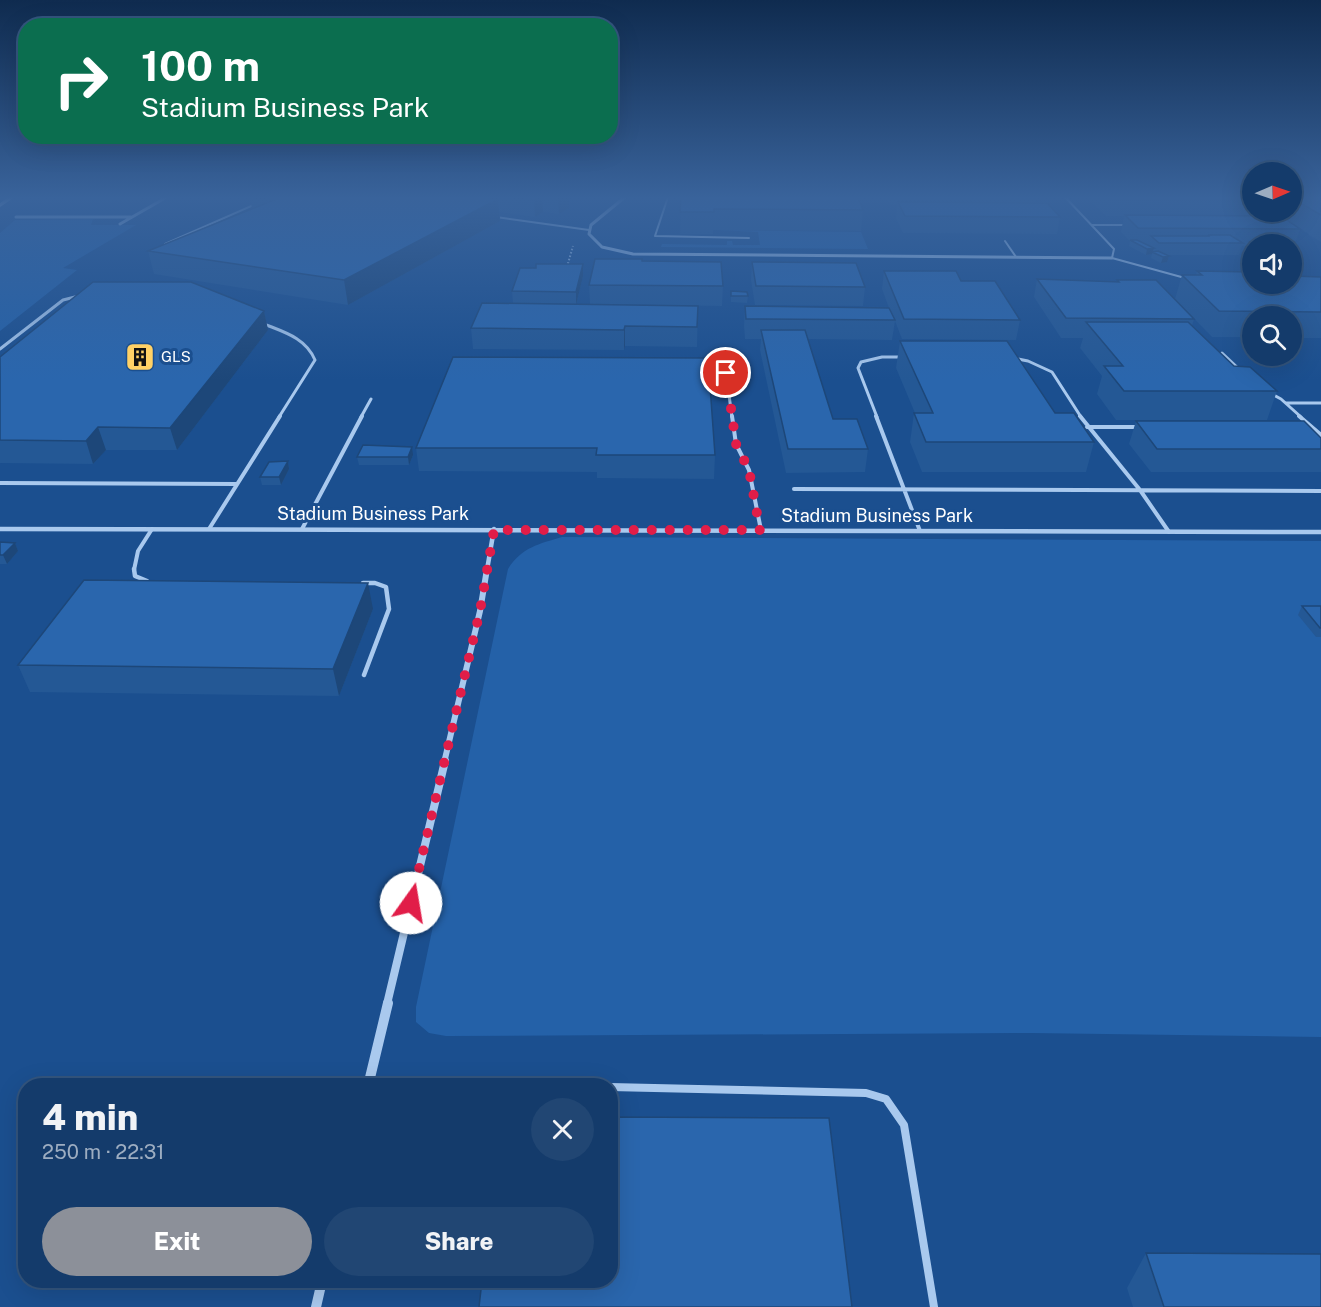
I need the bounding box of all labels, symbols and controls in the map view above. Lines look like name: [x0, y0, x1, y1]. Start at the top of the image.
text: 100 m: [141, 41, 260, 90]
icon: right: [42, 42, 120, 120]
text: Stadium Business Park: [141, 91, 429, 123]
north arrow: [1242, 162, 1302, 222]
map controls: [1242, 162, 1302, 366]
button: sound: [1242, 234, 1302, 294]
button: search: [1242, 306, 1302, 366]
building icon: GLS: [124, 341, 156, 373]
pin: [700, 347, 751, 398]
place label: GLS: [161, 348, 191, 365]
icon: arrive: [709, 356, 742, 389]
street label: Stadium Business Park: [277, 503, 469, 524]
street label: Stadium Business Park: [781, 505, 973, 526]
position arrow: [379, 871, 443, 935]
text: 4 min: [42, 1096, 138, 1138]
button: close: [531, 1098, 594, 1161]
text: 250 m · 22:31: [42, 1140, 164, 1164]
button: Exit: [42, 1207, 312, 1276]
button: Share: [324, 1207, 594, 1276]

